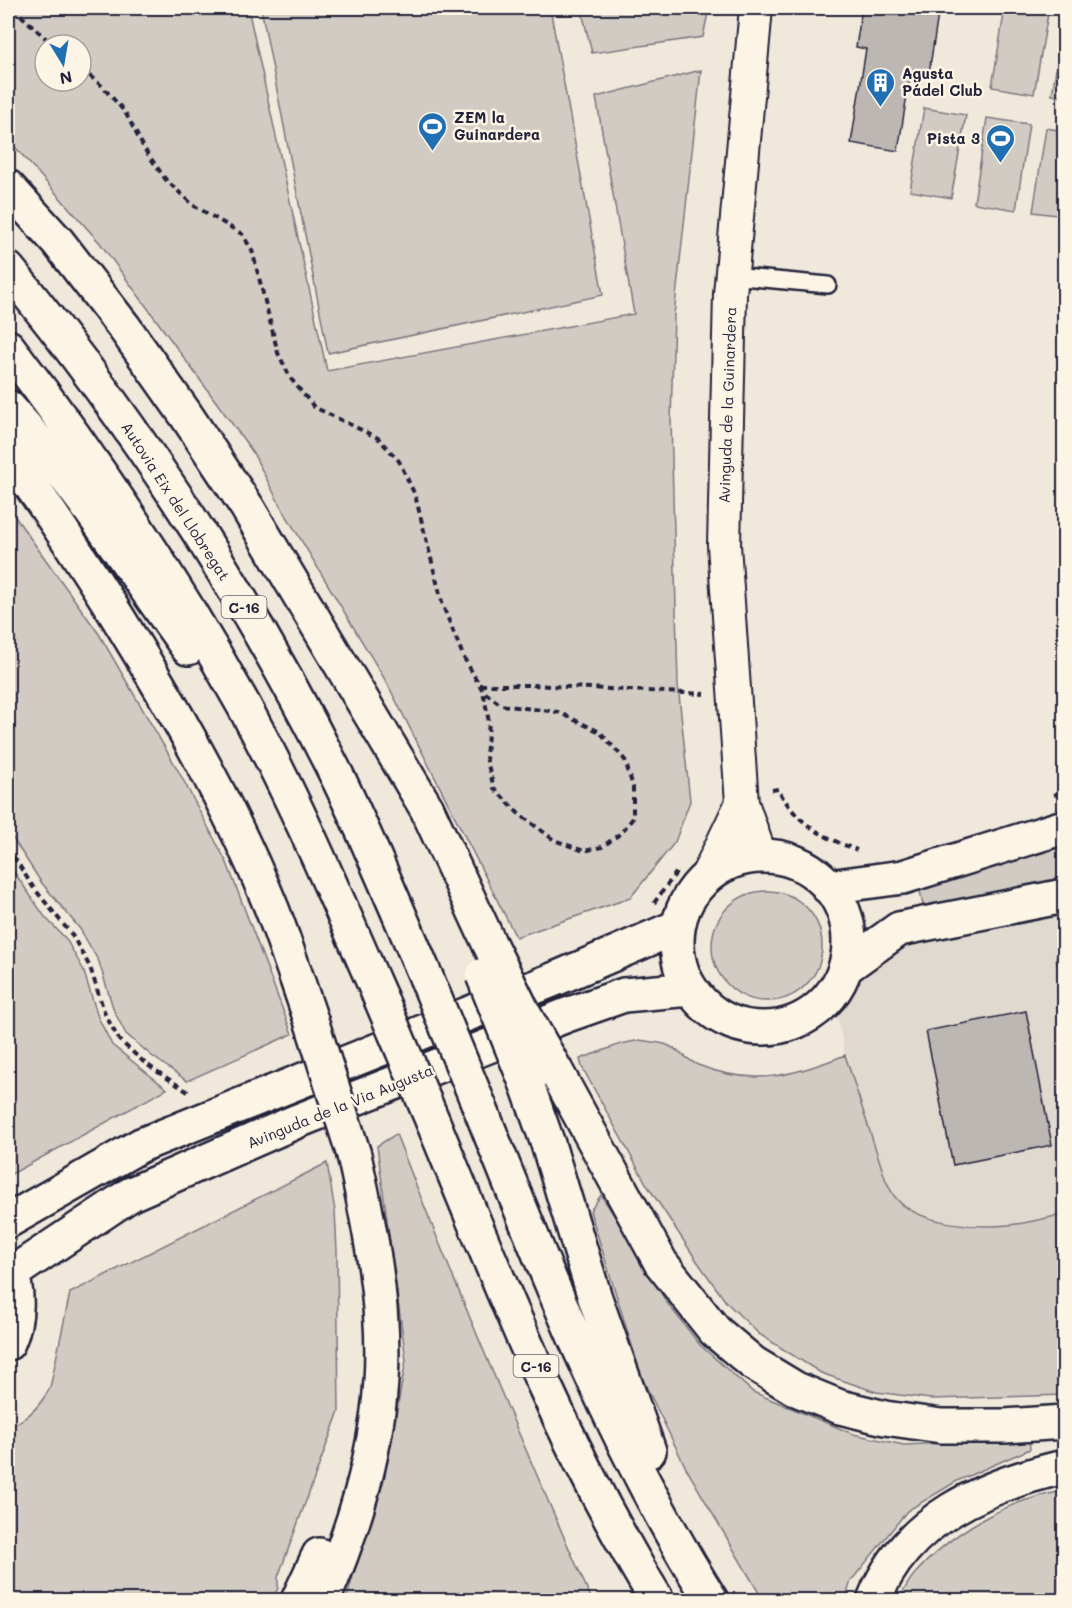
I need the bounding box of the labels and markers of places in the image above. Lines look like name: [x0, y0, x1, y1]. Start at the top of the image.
place label: Agusta Pádel Club: [902, 63, 983, 100]
building icon: Agusta Pádel Club: [865, 66, 897, 108]
place label: ZEM la Guinardera: [454, 107, 540, 144]
sports icon: ZEM la Guinardera: [417, 110, 449, 152]
sports icon: Pista 3: [985, 122, 1017, 164]
place label: Pista 3: [927, 128, 980, 148]

